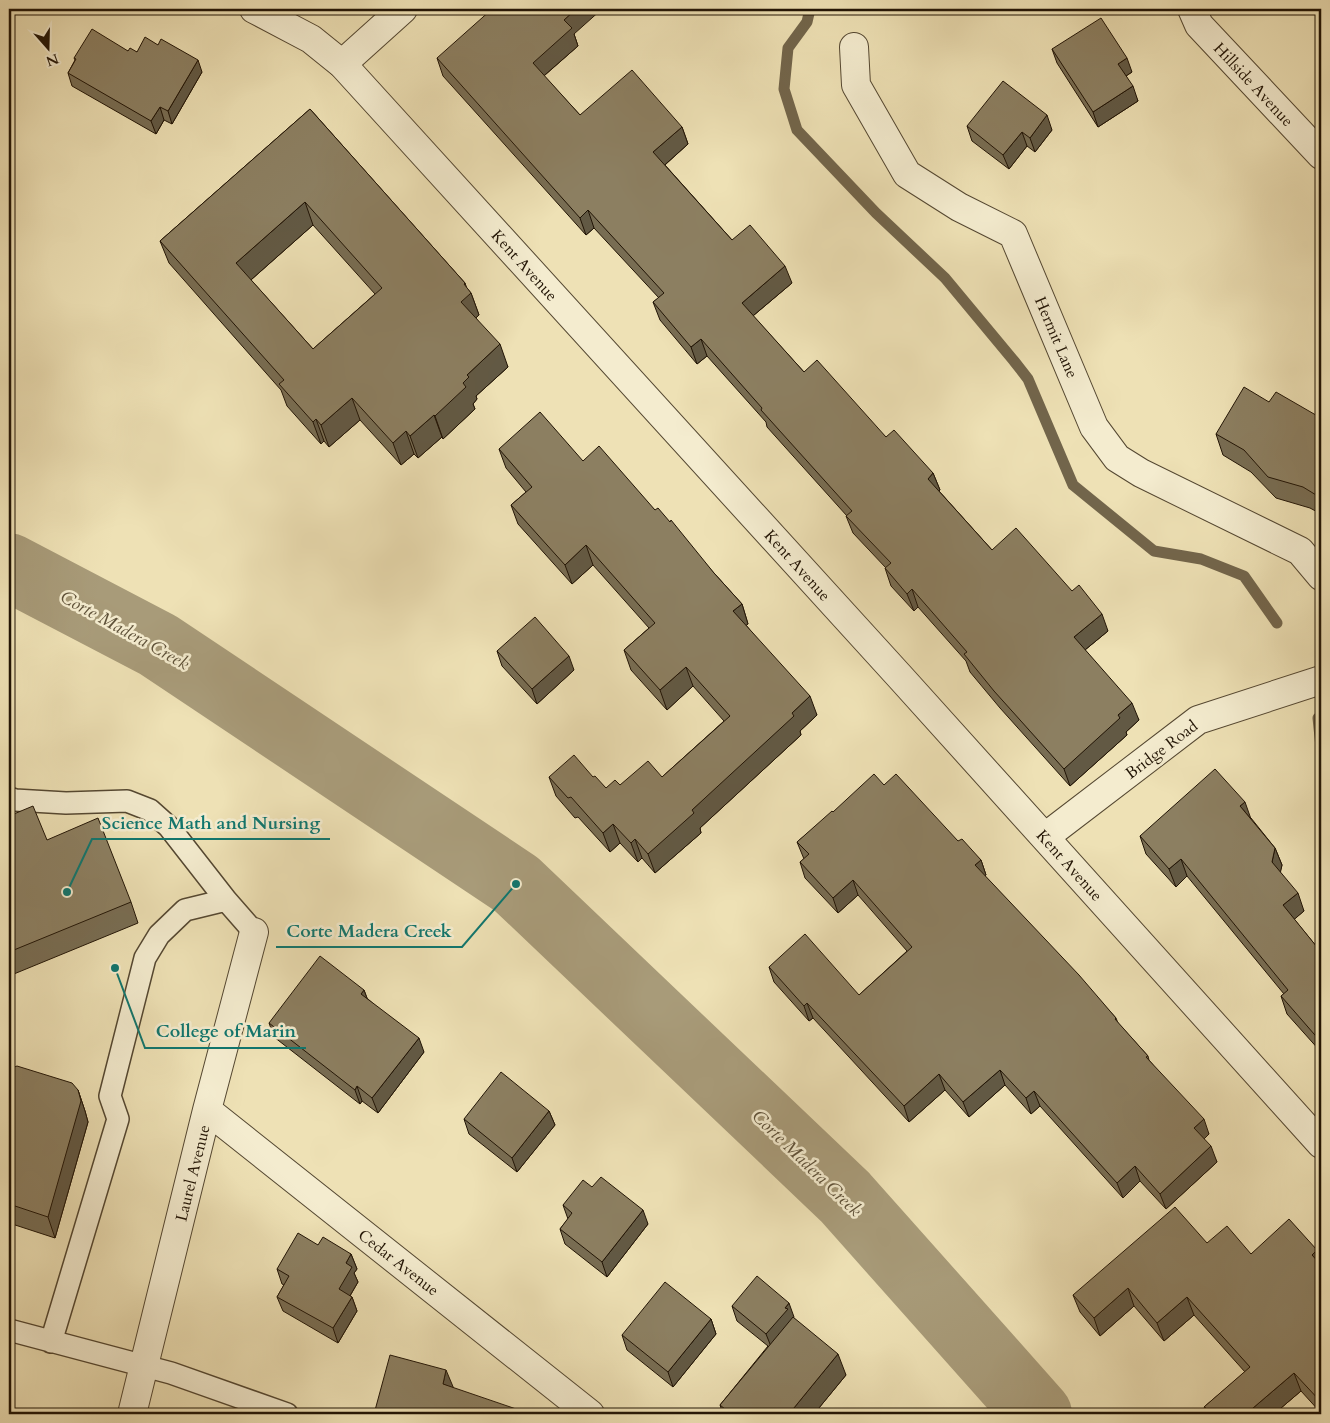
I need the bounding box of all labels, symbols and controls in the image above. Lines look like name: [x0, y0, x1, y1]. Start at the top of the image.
north arrow: [22, 22, 72, 72]
street label: Hillside Avenue: [1208, 38, 1298, 132]
text: N: [43, 49, 61, 71]
street label: Kent Avenue: [486, 225, 562, 306]
street label: Hermit Lane: [1029, 293, 1083, 382]
street label: Kent Avenue: [759, 525, 835, 606]
water label: Corte Madera Creek: [56, 585, 194, 676]
street label: Bridge Road: [1121, 715, 1203, 784]
callout: Science Math and Nursing: [92, 806, 330, 839]
text: Science Math and Nursing: [102, 811, 320, 836]
street label: Kent Avenue: [1031, 825, 1107, 906]
callout: Corte Madera Creek: [276, 914, 462, 947]
text: Corte Madera Creek: [286, 919, 453, 944]
callout: College of Marin: [145, 1015, 306, 1048]
text: College of Marin: [156, 1019, 297, 1044]
water label: Corte Madera Creek: [746, 1104, 867, 1222]
street label: Laurel Avenue: [170, 1123, 216, 1224]
street label: Cedar Avenue: [353, 1224, 443, 1301]

